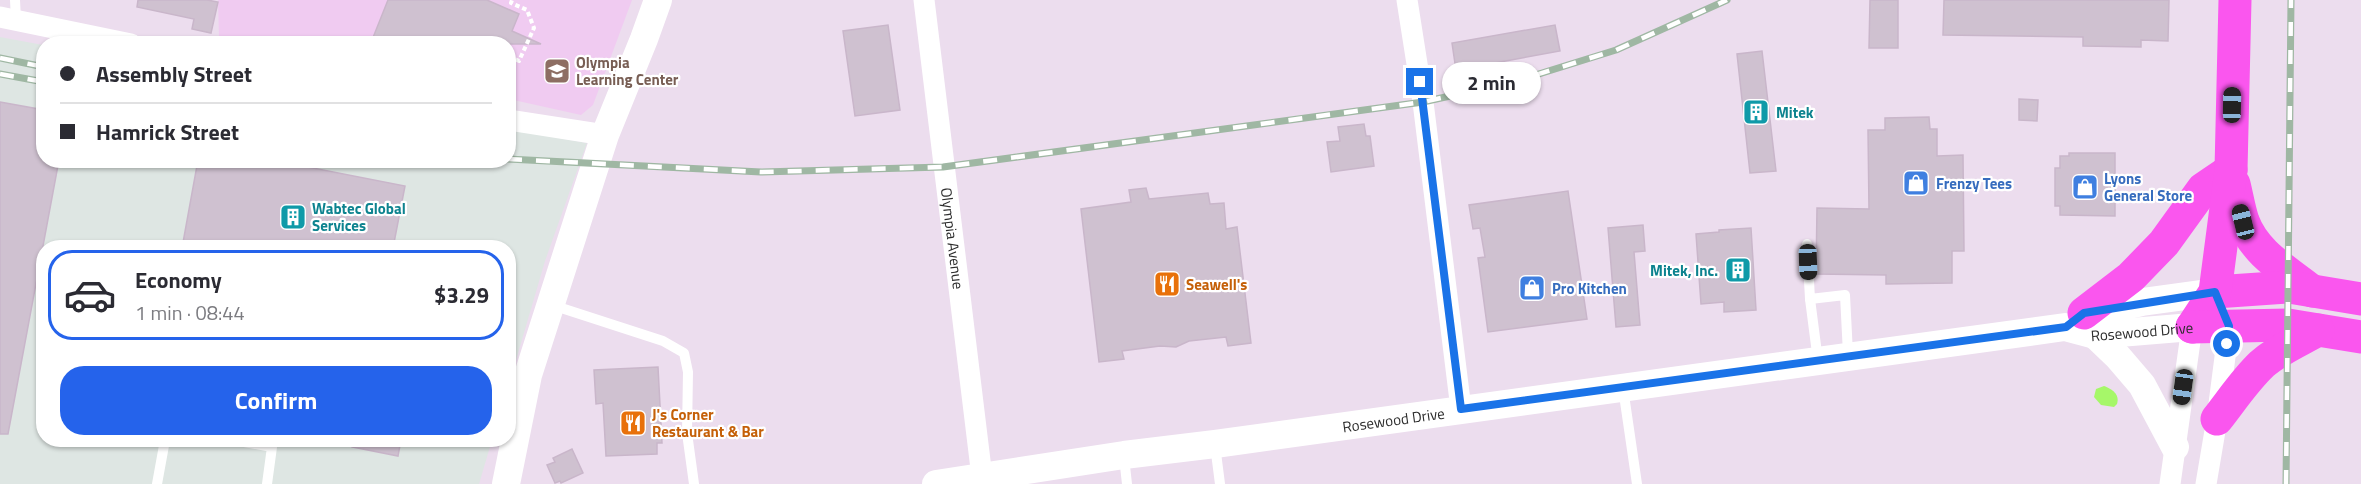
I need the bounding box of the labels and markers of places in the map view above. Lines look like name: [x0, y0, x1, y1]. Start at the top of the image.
place label: Olympia Learning Center: [576, 51, 679, 91]
school or university icon: Olympia Learning Center: [542, 56, 572, 86]
building icon: Mitek: [1741, 97, 1771, 127]
place label: Mitek: [1776, 101, 1814, 124]
place label: Lyons General Store: [2104, 167, 2192, 207]
shop icon: Frenzy Tees: [1901, 168, 1931, 198]
place label: Frenzy Tees: [1936, 172, 2012, 195]
shop icon: Lyons General Store: [2070, 172, 2100, 202]
place label: Wabtec Global Services: [312, 197, 406, 237]
building icon: Wabtec Global Services: [278, 202, 308, 232]
building icon: Mitek, Inc.: [1723, 255, 1753, 285]
place label: Mitek, Inc.: [1650, 259, 1718, 282]
restaurant icon: Seawell's: [1152, 269, 1182, 299]
place label: Seawell's: [1186, 273, 1247, 296]
shop icon: Pro Kitchen: [1517, 273, 1547, 303]
place label: Pro Kitchen: [1552, 277, 1627, 300]
place label: J's Corner Restaurant & Bar: [652, 403, 764, 443]
restaurant icon: J's Corner Restaurant & Bar: [618, 408, 648, 438]

